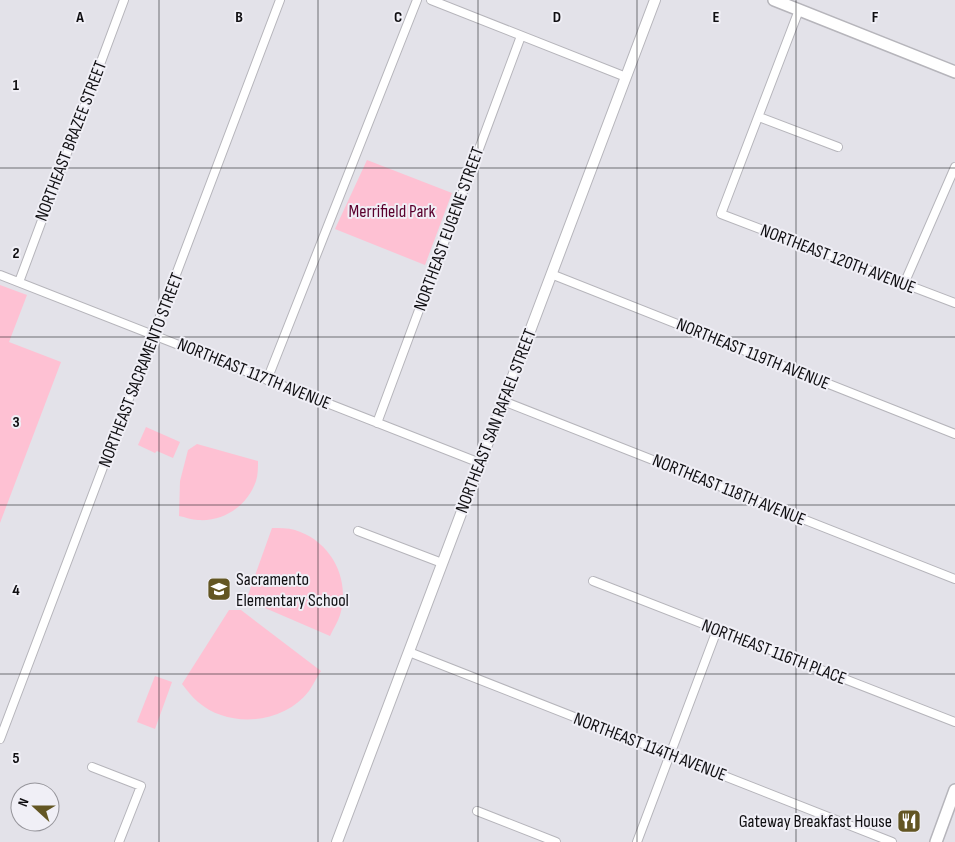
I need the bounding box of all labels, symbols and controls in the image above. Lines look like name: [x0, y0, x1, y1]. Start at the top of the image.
text: A: [75, 8, 84, 27]
text: B: [235, 8, 243, 27]
text: C: [394, 8, 402, 27]
text: D: [553, 8, 561, 27]
text: E: [713, 8, 720, 27]
text: F: [872, 8, 879, 27]
street label: NORTHEAST BRAZEE STREET: [31, 58, 111, 224]
text: 1: [13, 76, 20, 95]
street label: NORTHEAST EUGENE STREET: [410, 144, 488, 314]
park label: Merrifield Park: [349, 201, 436, 222]
street label: NORTHEAST 120TH AVENUE: [758, 220, 918, 298]
text: 2: [12, 244, 20, 263]
street label: NORTHEAST SACRAMENTO STREET: [94, 270, 188, 470]
street label: NORTHEAST 119TH AVENUE: [673, 314, 833, 394]
street label: NORTHEAST SAN RAFAEL STREET: [451, 326, 541, 516]
street label: NORTHEAST 117TH AVENUE: [174, 334, 334, 414]
text: 3: [12, 413, 20, 432]
street label: NORTHEAST 118TH AVENUE: [649, 450, 809, 530]
place label: Sacramento Elementary School: [236, 569, 349, 611]
school or university icon: Sacramento Elementary School: [206, 576, 232, 602]
text: 4: [12, 581, 20, 600]
street label: NORTHEAST 116TH PLACE: [699, 615, 849, 689]
street label: NORTHEAST 114TH AVENUE: [571, 708, 729, 786]
text: 5: [12, 749, 20, 768]
north arrow: [10, 782, 60, 832]
text: N: [14, 796, 33, 809]
restaurant icon: Gateway Breakfast House: [896, 808, 922, 834]
place label: Gateway Breakfast House: [739, 811, 892, 832]

